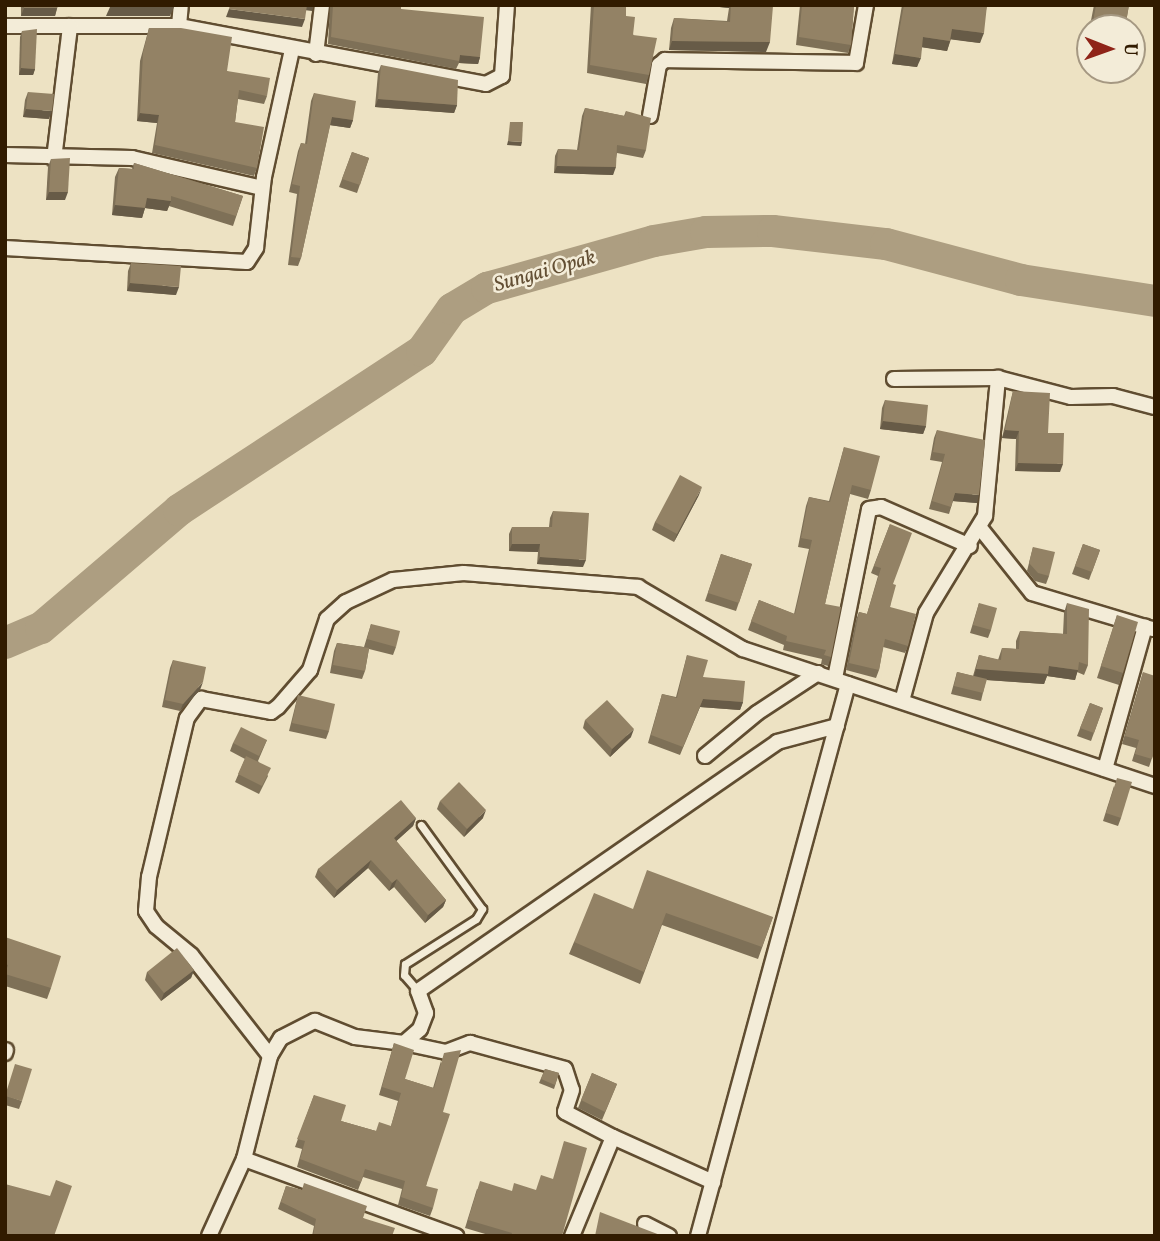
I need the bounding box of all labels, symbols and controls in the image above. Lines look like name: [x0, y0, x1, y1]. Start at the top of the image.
north arrow: [1076, 14, 1146, 84]
text: U: [1117, 43, 1143, 56]
water label: Sungai Opak: [491, 245, 599, 299]

